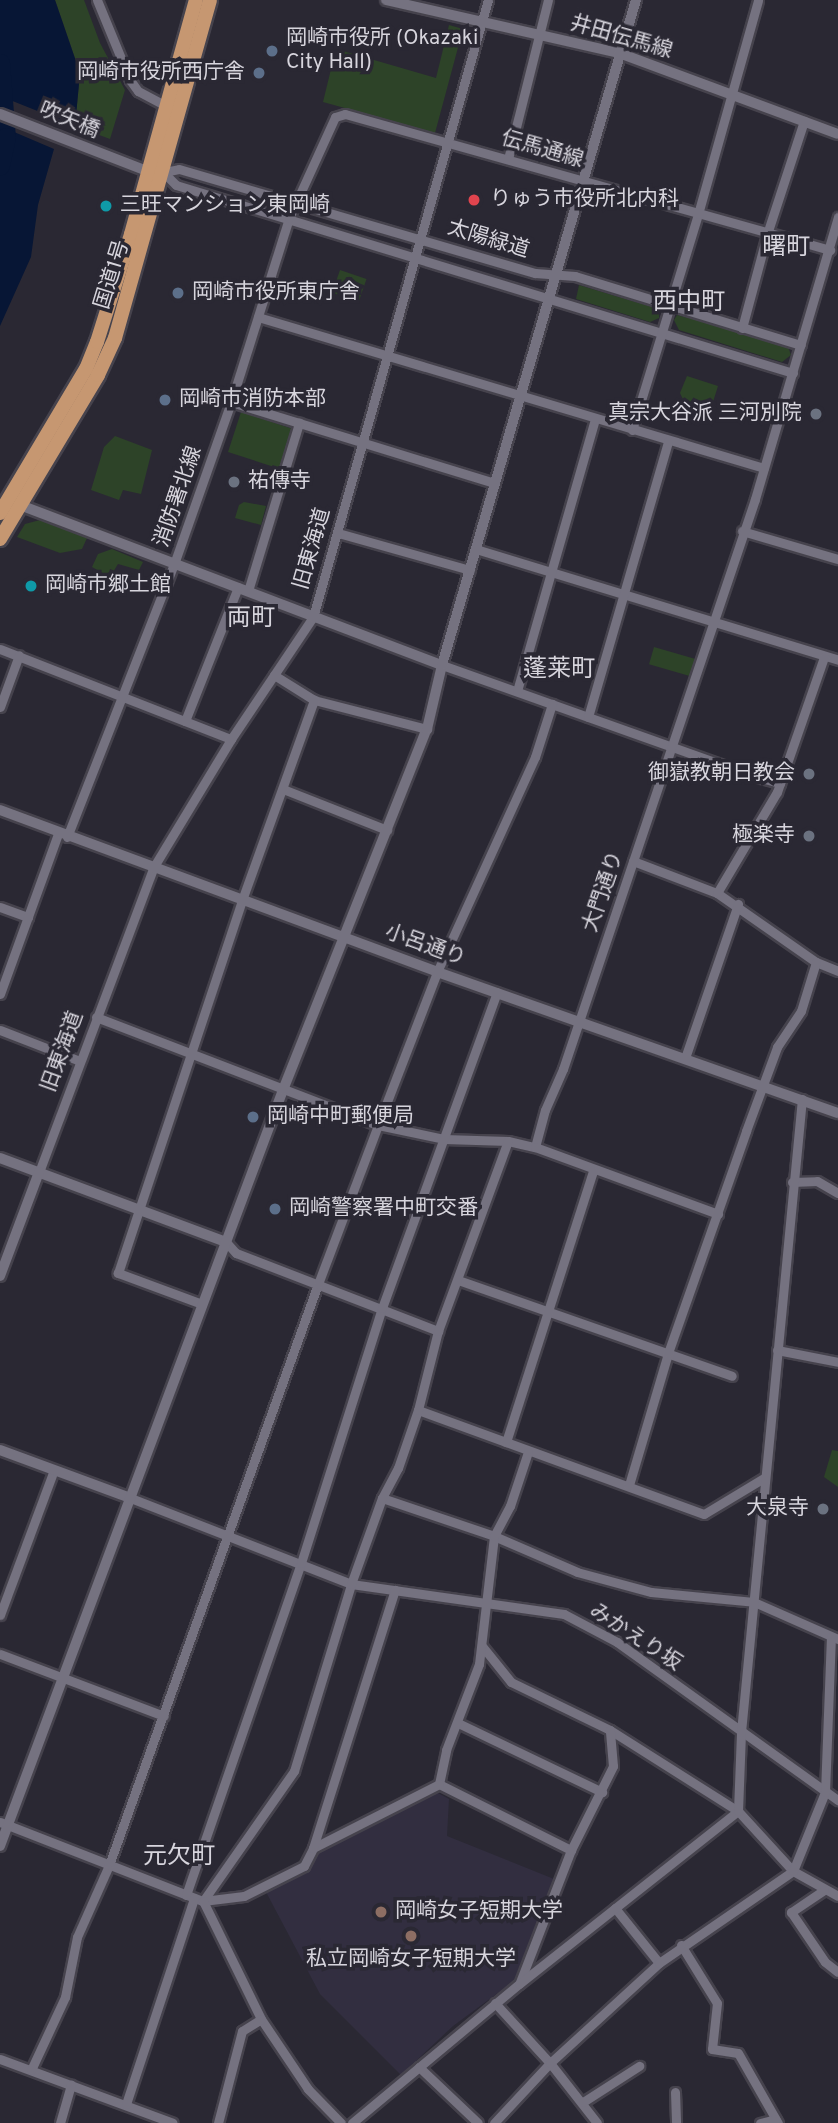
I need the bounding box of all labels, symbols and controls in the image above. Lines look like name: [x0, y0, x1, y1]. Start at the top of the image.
street label: 井田伝馬線: [567, 11, 675, 65]
place label: 岡崎市役所 (Okazaki City Hall): [286, 26, 478, 76]
marker: 岡崎市役所 (Okazaki City Hall): [264, 43, 280, 59]
place label: 岡崎市役所西庁舎: [77, 60, 245, 86]
marker: 岡崎市役所西庁舎: [251, 65, 267, 81]
street label: 吹矢橋: [35, 98, 103, 144]
street label: 伝馬通線: [498, 126, 586, 174]
place label: りゅう市役所北内科: [490, 187, 679, 213]
marker: りゅう市役所北内科: [464, 190, 484, 210]
place label: 三旺マンション東岡崎: [120, 193, 330, 219]
marker: 三旺マンション東岡崎: [98, 198, 114, 214]
street label: 太陽緑道: [444, 216, 532, 264]
district label: 曙町: [762, 235, 810, 263]
street label: 国道1号: [91, 237, 135, 313]
place label: 岡崎市役所東庁舎: [192, 280, 360, 306]
marker: 岡崎市役所東庁舎: [170, 285, 186, 301]
district label: 西中町: [653, 290, 725, 318]
place label: 岡崎市消防本部: [179, 387, 326, 413]
marker: 岡崎市消防本部: [157, 392, 173, 408]
place label: 真宗大谷派 三河別院: [608, 401, 802, 427]
marker: 真宗大谷派 三河別院: [808, 406, 824, 422]
street label: 消防署北線: [150, 443, 208, 551]
place label: 祐傳寺: [248, 469, 311, 495]
marker: 祐傳寺: [226, 474, 242, 490]
street label: 旧東海道: [289, 505, 337, 593]
place label: 岡崎市郷土館: [45, 573, 171, 599]
marker: 岡崎市郷土館: [23, 578, 39, 594]
district label: 両町: [227, 606, 275, 634]
district label: 蓬莱町: [523, 657, 595, 685]
place label: 御嶽教朝日教会: [648, 761, 795, 787]
marker: 御嶽教朝日教会: [801, 766, 817, 782]
place label: 極楽寺: [732, 823, 795, 849]
marker: 極楽寺: [801, 828, 817, 844]
street label: 大門通り: [578, 848, 630, 936]
street label: 小呂通り: [381, 920, 469, 972]
street label: 旧東海道: [37, 1008, 89, 1096]
place label: 岡崎中町郵便局: [267, 1104, 414, 1130]
marker: 岡崎中町郵便局: [245, 1109, 261, 1125]
place label: 岡崎警察署中町交番: [289, 1196, 478, 1222]
marker: 岡崎警察署中町交番: [267, 1201, 283, 1217]
place label: 大泉寺: [746, 1496, 809, 1522]
marker: 大泉寺: [815, 1501, 831, 1517]
street label: みかえり坂: [584, 1599, 686, 1677]
district label: 元欠町: [143, 1844, 215, 1872]
place label: 岡崎女子短期大学: [395, 1899, 563, 1925]
marker: 岡崎女子短期大学: [373, 1904, 389, 1920]
marker: 私立岡崎女子短期大学: [403, 1928, 419, 1944]
place label: 私立岡崎女子短期大学: [306, 1947, 516, 1973]

